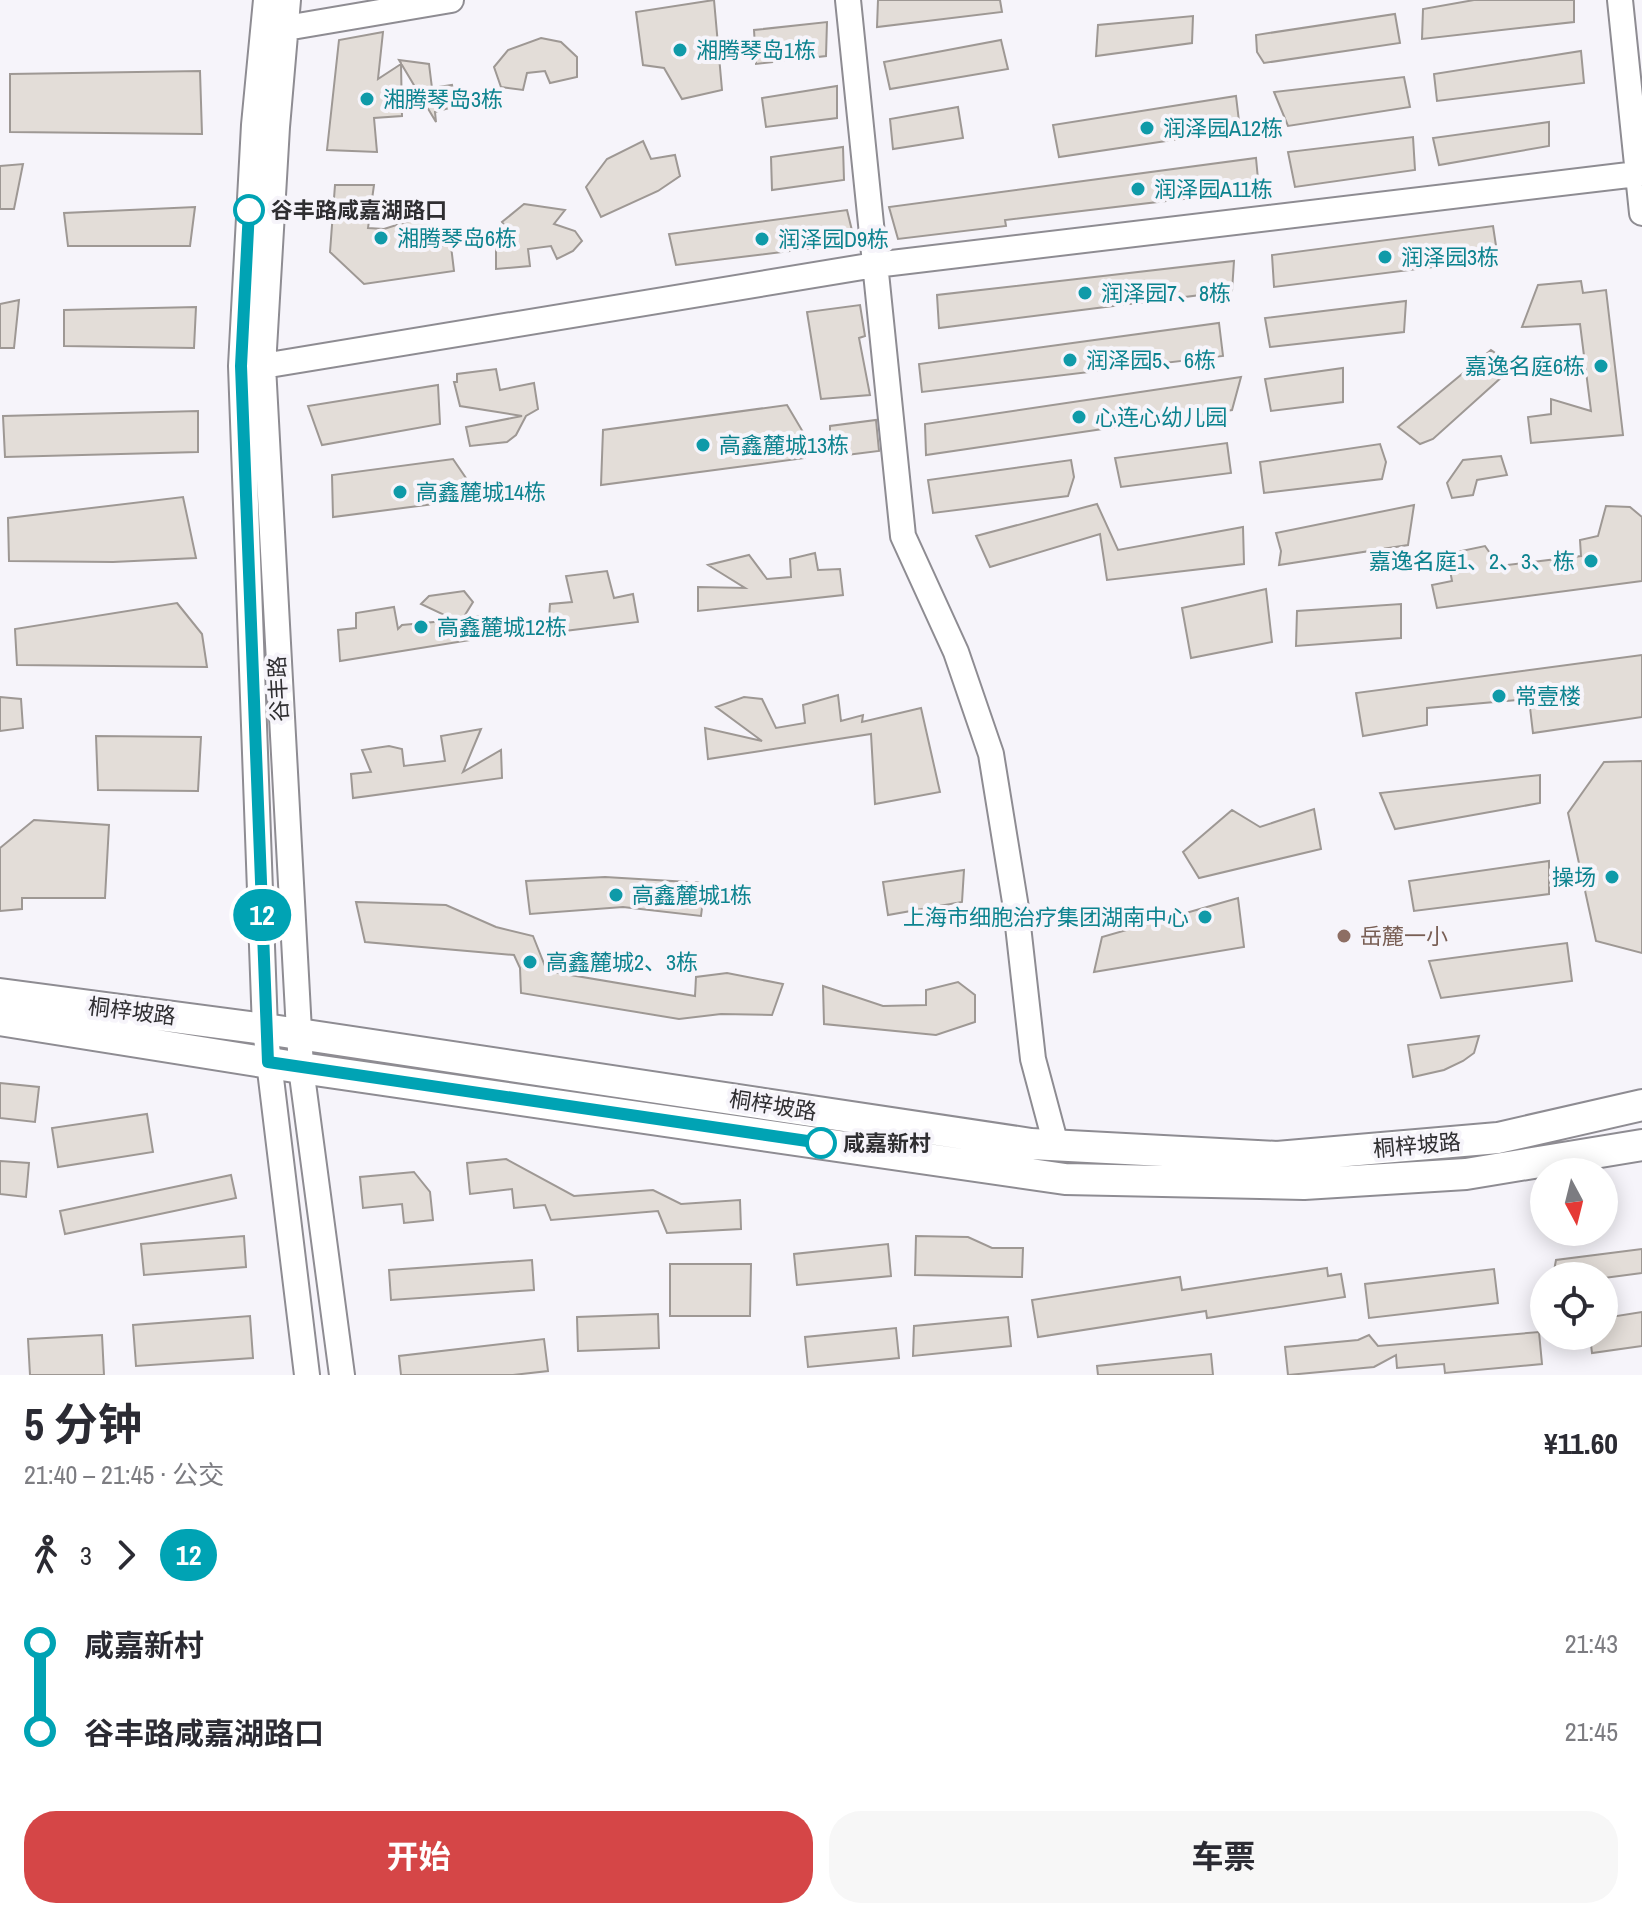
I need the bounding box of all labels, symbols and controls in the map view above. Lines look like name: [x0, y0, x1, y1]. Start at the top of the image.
place label: 湘腾琴岛1栋: [696, 35, 816, 65]
marker: 湘腾琴岛1栋: [671, 41, 689, 59]
place label: 湘腾琴岛3栋: [383, 84, 503, 114]
marker: 湘腾琴岛3栋: [358, 90, 376, 108]
place label: 润泽园A12栋: [1163, 113, 1283, 143]
marker: 润泽园A12栋: [1138, 119, 1156, 137]
place label: 润泽园A11栋: [1154, 174, 1273, 204]
marker: 润泽园A11栋: [1129, 180, 1147, 198]
marker: 谷丰路咸嘉湖路口: [234, 195, 264, 225]
place label: 谷丰路咸嘉湖路口: [271, 195, 447, 225]
place label: 湘腾琴岛6栋: [397, 223, 517, 253]
place label: 润泽园D9栋: [778, 224, 889, 254]
marker: 湘腾琴岛6栋: [372, 229, 390, 247]
marker: 润泽园D9栋: [753, 230, 771, 248]
place label: 润泽园3栋: [1401, 242, 1499, 272]
marker: 润泽园3栋: [1376, 248, 1394, 266]
place label: 润泽园7、8栋: [1101, 278, 1231, 308]
marker: 润泽园7、8栋: [1076, 284, 1094, 302]
place label: 润泽园5、6栋: [1086, 345, 1216, 375]
marker: 润泽园5、6栋: [1061, 351, 1079, 369]
place label: 嘉逸名庭6栋: [1465, 351, 1585, 381]
marker: 嘉逸名庭6栋: [1592, 357, 1610, 375]
place label: 心连心幼儿园: [1095, 402, 1227, 432]
marker: 心连心幼儿园: [1070, 408, 1088, 426]
place label: 高鑫麓城13栋: [719, 430, 849, 460]
marker: 高鑫麓城13栋: [694, 436, 712, 454]
place label: 高鑫麓城14栋: [416, 477, 546, 507]
marker: 高鑫麓城14栋: [391, 483, 409, 501]
place label: 嘉逸名庭1、2、3、栋: [1369, 546, 1575, 576]
marker: 嘉逸名庭1、2、3、栋: [1582, 552, 1600, 570]
place label: 高鑫麓城12栋: [437, 612, 567, 642]
marker: 高鑫麓城12栋: [412, 618, 430, 636]
street label: 谷丰路: [261, 655, 295, 723]
place label: 常壹楼: [1515, 681, 1581, 711]
marker: 常壹楼: [1490, 687, 1508, 705]
place label: 操场: [1552, 862, 1596, 892]
marker: 操场: [1603, 868, 1621, 886]
place label: 高鑫麓城1栋: [632, 880, 752, 910]
marker: 高鑫麓城1栋: [607, 886, 625, 904]
line badge: 12: [226, 889, 298, 941]
text: 12: [249, 896, 275, 934]
place label: 上海市细胞治疗集团湖南中心: [903, 902, 1189, 932]
marker: 上海市细胞治疗集团湖南中心: [1196, 908, 1214, 926]
place label: 岳麓一小: [1360, 921, 1448, 951]
marker: 岳麓一小: [1335, 927, 1353, 945]
place label: 高鑫麓城2、3栋: [546, 947, 698, 977]
marker: 高鑫麓城2、3栋: [521, 953, 539, 971]
street label: 桐梓坡路: [86, 991, 178, 1031]
street label: 桐梓坡路: [727, 1083, 819, 1127]
street label: 桐梓坡路: [1372, 1126, 1462, 1164]
marker: 咸嘉新村: [806, 1128, 836, 1158]
place label: 咸嘉新村: [843, 1128, 931, 1158]
north arrow: [1530, 1158, 1618, 1246]
map controls: [1530, 1158, 1618, 1350]
button: locate: [1530, 1262, 1618, 1350]
text: 5 分钟: [24, 1394, 142, 1454]
text: ¥11.60: [1544, 1423, 1618, 1463]
text: 21:40 – 21:45 · 公交: [24, 1457, 224, 1492]
icon: walk: [24, 1533, 68, 1577]
icon: forward: [104, 1533, 148, 1577]
text: 12: [176, 1536, 201, 1574]
text: 3: [80, 1538, 92, 1573]
text: 咸嘉新村: [84, 1625, 204, 1665]
text: 21:43: [1565, 1626, 1618, 1661]
text: 谷丰路咸嘉湖路口: [84, 1713, 324, 1753]
text: 21:45: [1565, 1714, 1618, 1749]
button: 开始: [24, 1811, 813, 1903]
button: 车票: [829, 1811, 1618, 1903]

